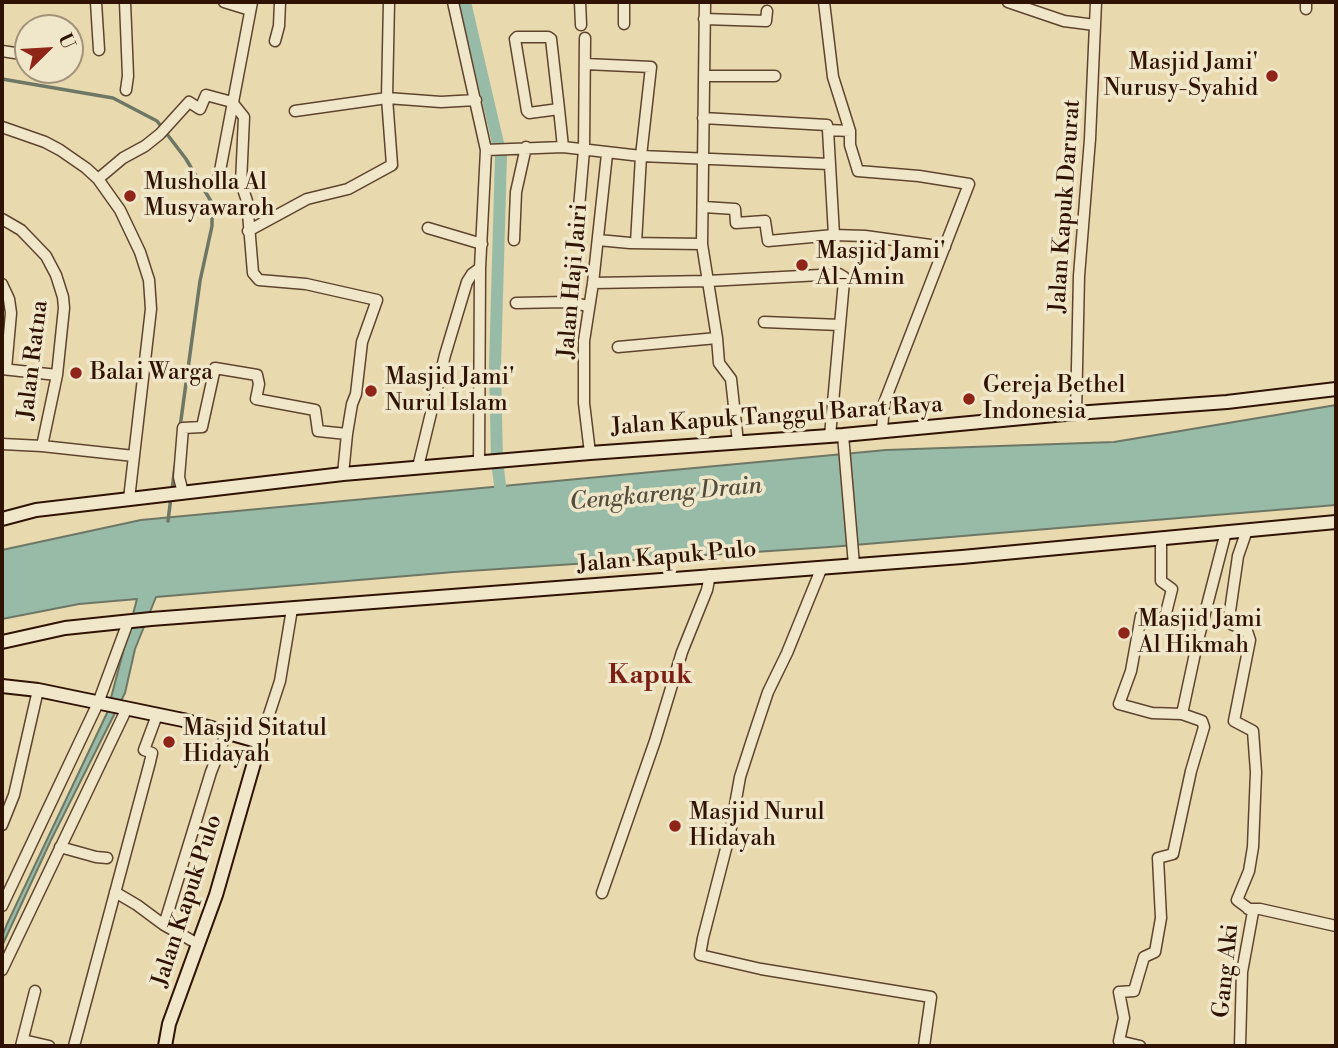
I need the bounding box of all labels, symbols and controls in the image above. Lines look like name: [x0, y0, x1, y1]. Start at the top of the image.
north arrow: [14, 14, 84, 84]
text: U: [52, 30, 80, 53]
place label: Masjid Jami' Nurusy-Syahid: [1103, 49, 1258, 103]
marker: Masjid Jami' Nurusy-Syahid: [1264, 68, 1280, 84]
street label: Jalan Kapuk Darurat: [1045, 99, 1087, 313]
place label: Musholla Al Musyawaroh: [144, 169, 275, 223]
marker: Musholla Al Musyawaroh: [122, 188, 138, 204]
street label: Jalan Haji Jairi: [553, 203, 595, 359]
place label: Masjid Jami' Al-Amin: [816, 238, 945, 292]
marker: Masjid Jami' Al-Amin: [794, 257, 810, 273]
street label: Jalan Ratna: [13, 299, 55, 421]
place label: Balai Warga: [90, 359, 213, 387]
place label: Masjid Jami' Nurul Islam: [385, 364, 514, 418]
marker: Balai Warga: [68, 365, 84, 381]
place label: Gereja Bethel Indonesia: [983, 372, 1125, 426]
marker: Masjid Jami' Nurul Islam: [363, 383, 379, 399]
marker: Gereja Bethel Indonesia: [961, 391, 977, 407]
street label: Jalan Kapuk Tanggul Barat Raya: [610, 392, 944, 442]
water label: Cengkareng Drain: [569, 472, 763, 518]
street label: Jalan Kapuk Pulo: [576, 536, 758, 580]
place label: Masjid Jami Al Hikmah: [1138, 606, 1262, 660]
marker: Masjid Jami Al Hikmah: [1116, 625, 1132, 641]
district label: Kapuk: [608, 661, 692, 693]
place label: Masjid Sitatul Hidayah: [183, 715, 327, 769]
marker: Masjid Sitatul Hidayah: [161, 734, 177, 750]
place label: Masjid Nurul Hidayah: [689, 799, 824, 853]
street label: Jalan Kapuk Pulo: [147, 811, 229, 991]
marker: Masjid Nurul Hidayah: [667, 818, 683, 834]
street label: Gang Aki: [1208, 923, 1246, 1019]

